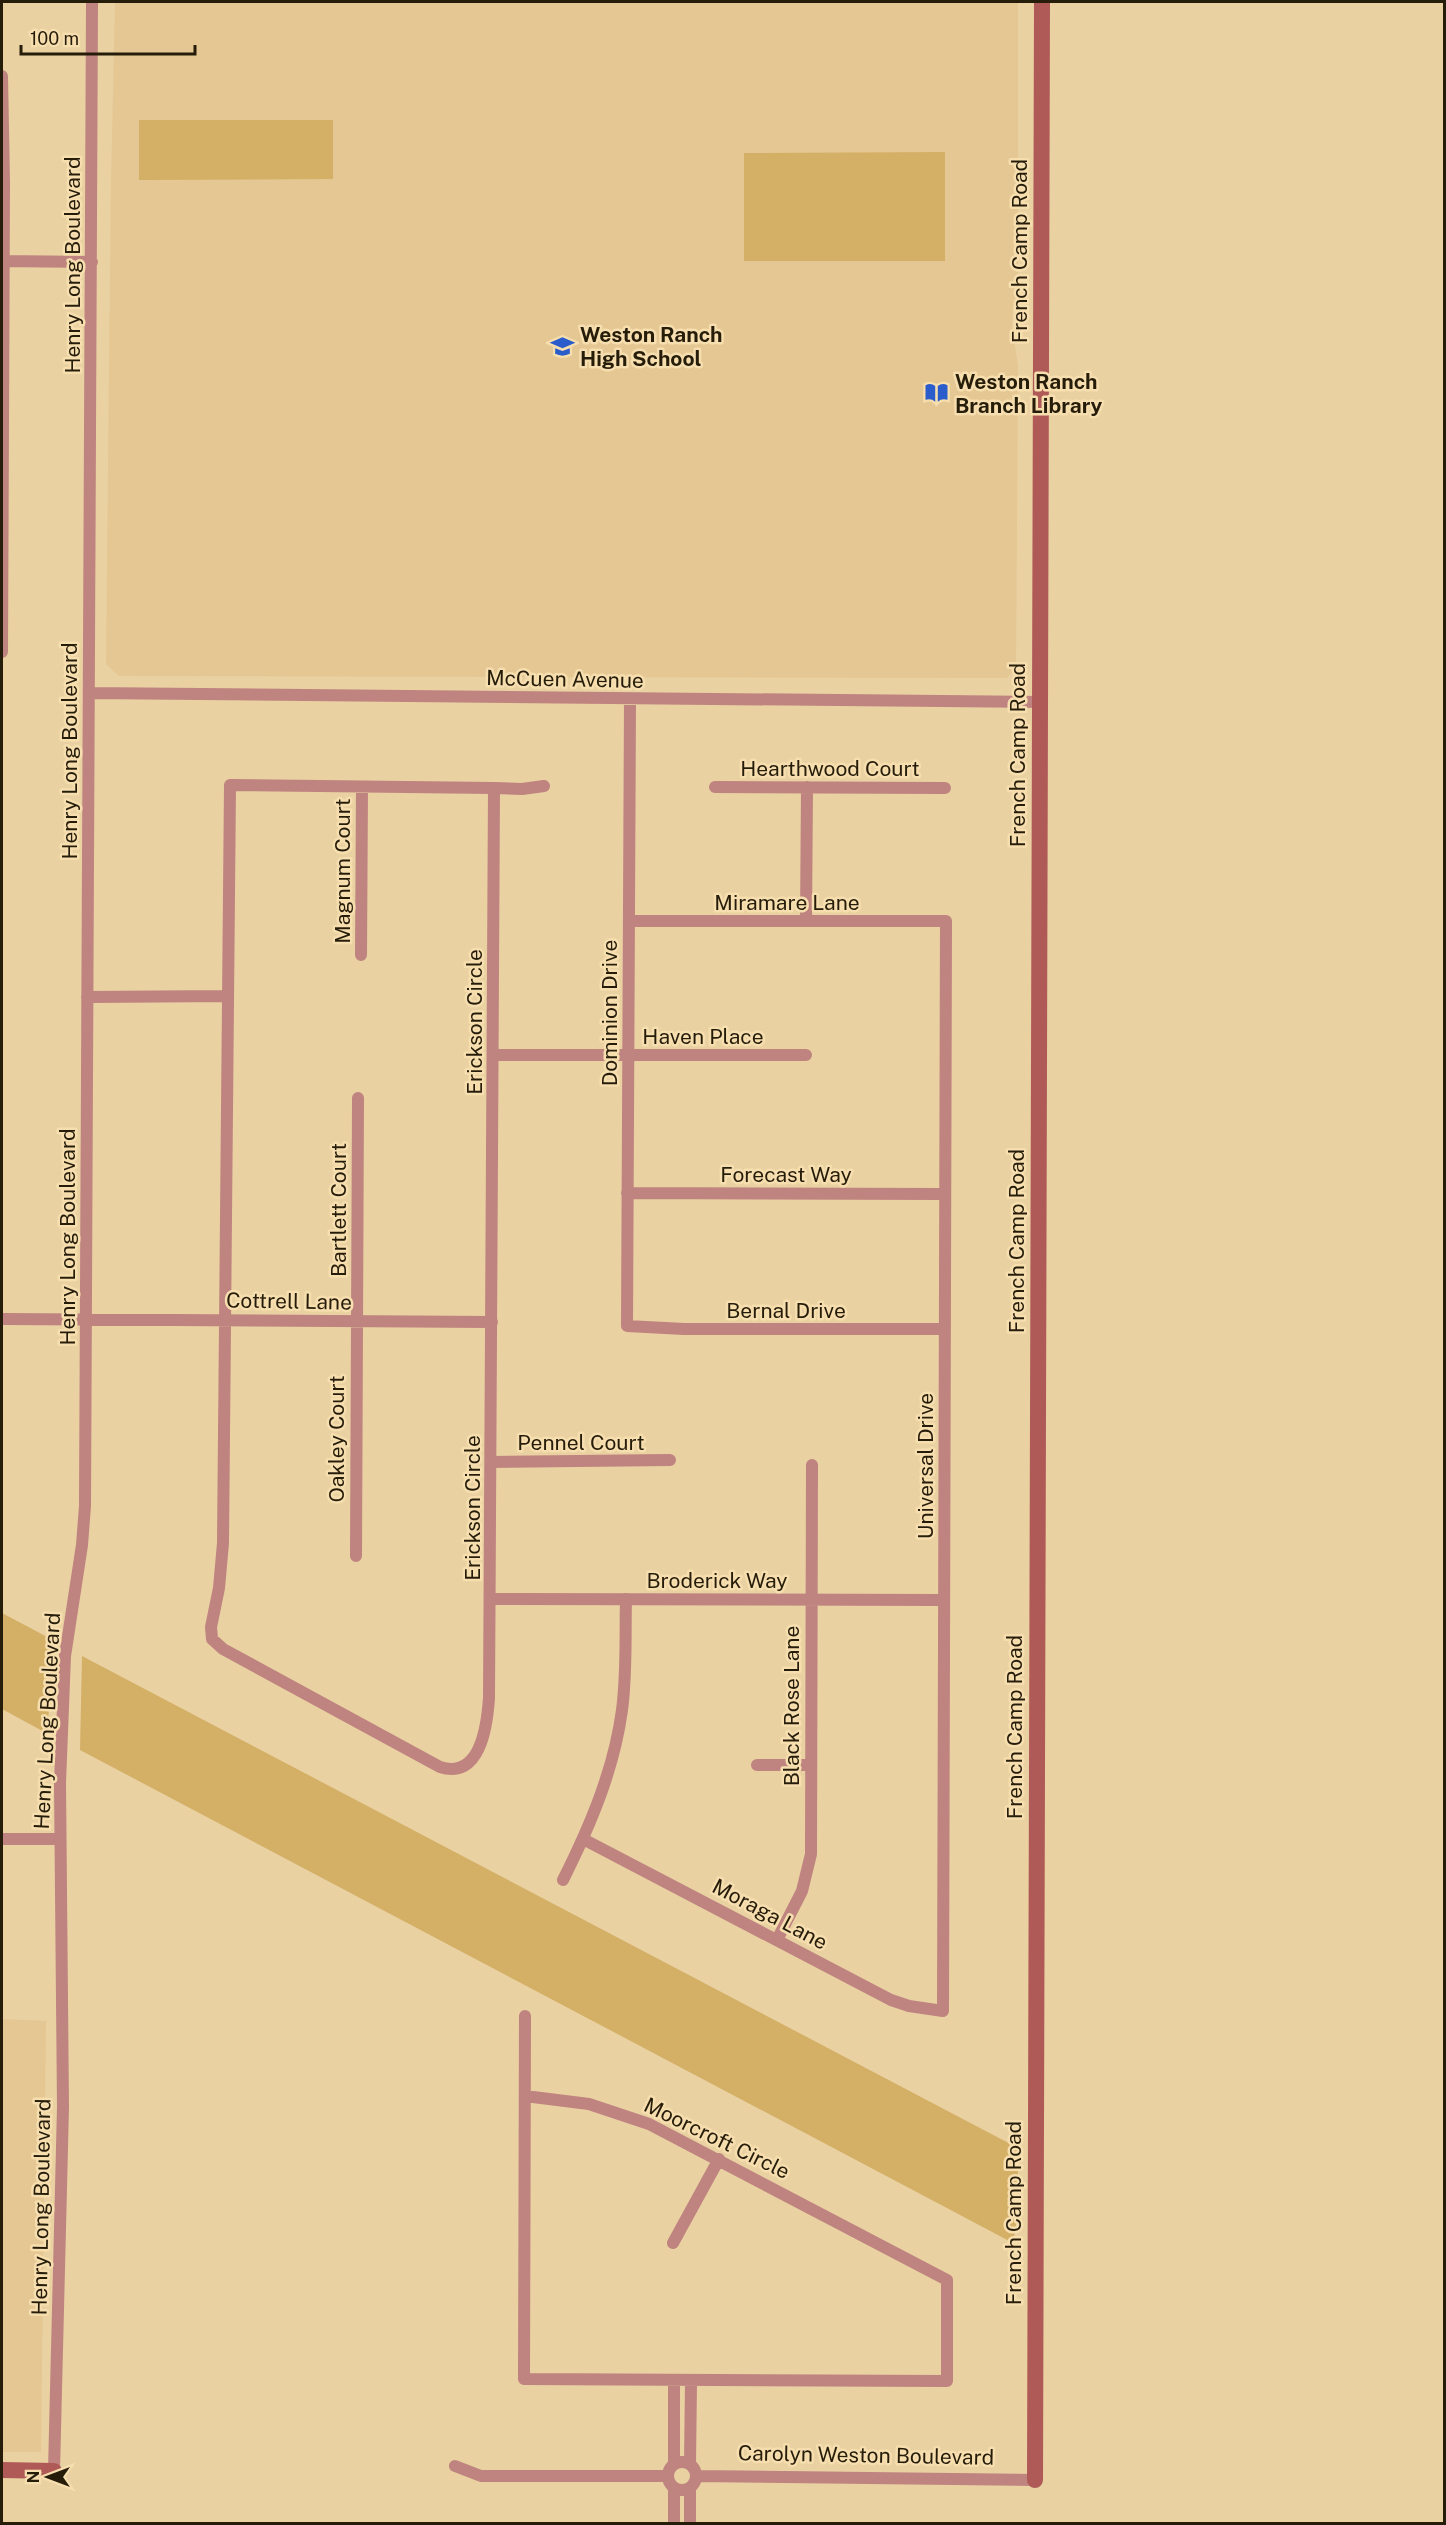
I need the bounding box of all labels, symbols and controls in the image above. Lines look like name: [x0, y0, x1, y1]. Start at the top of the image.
scale bar: [21, 18, 195, 56]
text: 100 m: [30, 28, 79, 49]
street label: Henry Long Boulevard: [60, 157, 85, 373]
street label: French Camp Road: [1007, 159, 1032, 343]
place label: Weston Ranch High School: [580, 322, 723, 371]
school or university icon: Weston Ranch High School: [549, 333, 575, 359]
place label: Weston Ranch Branch Library: [955, 369, 1103, 418]
library icon: Weston Ranch Branch Library: [924, 380, 950, 406]
street label: Henry Long Boulevard: [57, 643, 82, 859]
street label: French Camp Road: [1005, 663, 1030, 847]
street label: McCuen Avenue: [486, 665, 644, 693]
street label: Hearthwood Court: [740, 756, 920, 781]
street label: Magnum Court: [330, 798, 355, 944]
street label: Miramare Lane: [714, 890, 860, 915]
street label: Dominion Drive: [597, 940, 622, 1086]
street label: Erickson Circle: [462, 949, 487, 1095]
street label: Haven Place: [642, 1024, 764, 1049]
street label: Henry Long Boulevard: [55, 1129, 80, 1345]
street label: Bartlett Court: [326, 1143, 351, 1277]
street label: French Camp Road: [1004, 1149, 1029, 1333]
street label: Forecast Way: [720, 1162, 852, 1187]
street label: Cottrell Lane: [226, 1287, 352, 1315]
street label: Bernal Drive: [726, 1298, 846, 1323]
street label: Oakley Court: [324, 1375, 349, 1503]
street label: Universal Drive: [913, 1393, 938, 1539]
street label: Pennel Court: [517, 1430, 645, 1455]
street label: Erickson Circle: [460, 1435, 485, 1581]
street label: Broderick Way: [646, 1568, 788, 1593]
street label: Henry Long Boulevard: [29, 1612, 65, 1830]
street label: Black Rose Lane: [779, 1626, 804, 1786]
street label: French Camp Road: [1002, 1635, 1027, 1819]
street label: Moraga Lane: [708, 1873, 832, 1955]
street label: Moorcroft Circle: [640, 2092, 794, 2184]
street label: Henry Long Boulevard: [27, 2098, 55, 2316]
street label: French Camp Road: [1001, 2121, 1026, 2305]
street label: Carolyn Weston Boulevard: [738, 2440, 994, 2470]
north arrow: [18, 2447, 78, 2507]
text: N: [24, 2471, 43, 2483]

